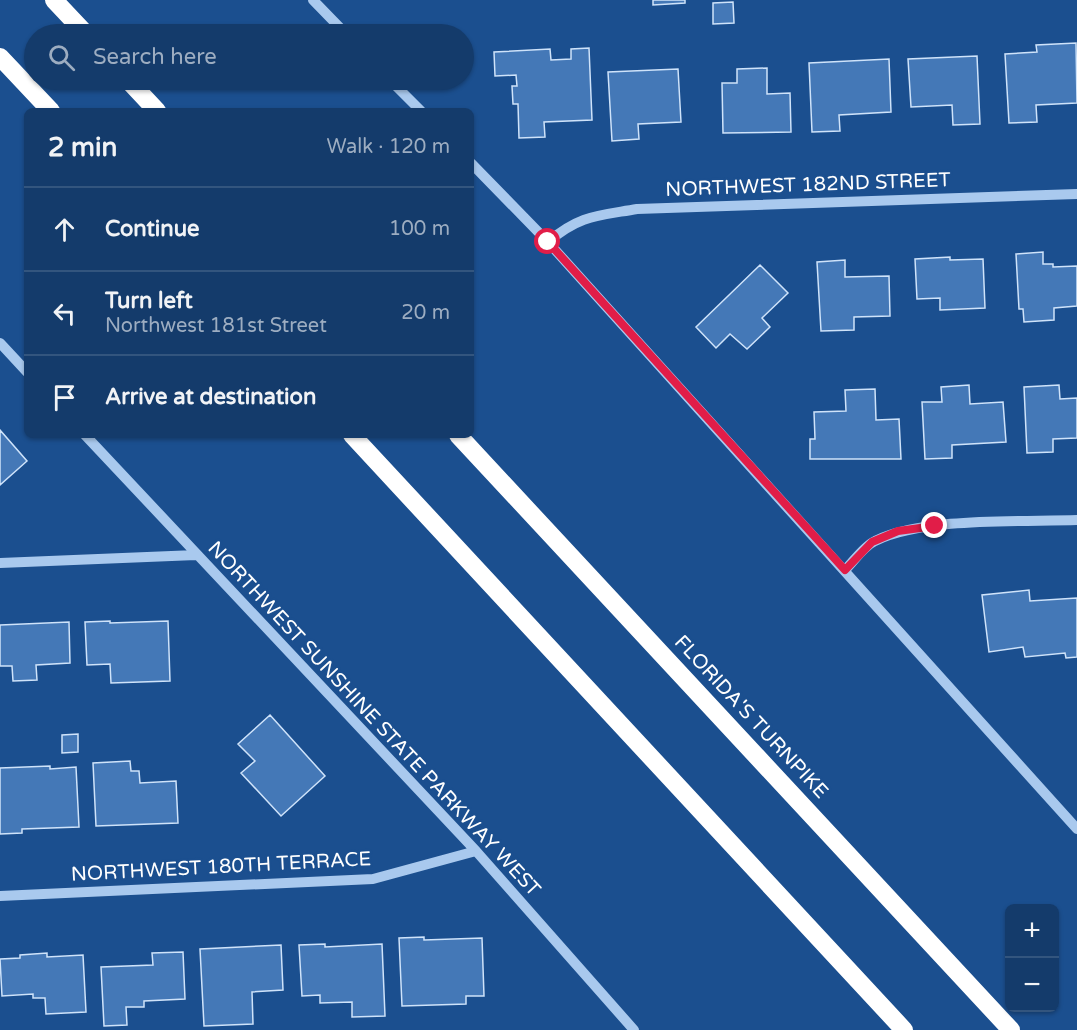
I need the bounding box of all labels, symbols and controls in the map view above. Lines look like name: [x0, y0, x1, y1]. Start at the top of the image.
search box: [24, 24, 474, 90]
icon: search: [45, 41, 78, 74]
text: Search here: [93, 44, 217, 70]
text: 2 min: [48, 132, 117, 163]
text: Walk · 120 m: [327, 135, 450, 159]
street label: NORTHWEST 182ND STREET: [665, 168, 951, 202]
icon: ahead: [48, 213, 81, 246]
text: Continue: [105, 216, 200, 242]
text: 100 m: [389, 217, 450, 241]
route start: [534, 228, 560, 254]
text: Turn left: [105, 288, 193, 314]
icon: left: [48, 297, 81, 330]
text: 20 m: [401, 301, 450, 325]
text: Northwest 181st Street: [105, 314, 327, 338]
icon: arrive: [48, 381, 81, 414]
text: Arrive at destination: [105, 384, 316, 410]
route end: [921, 512, 947, 538]
street label: NORTHWEST SUNSHINE STATE PARKWAY WEST: [203, 537, 545, 901]
street label: FLORIDA'S TURNPIKE: [669, 630, 833, 804]
street label: NORTHWEST 180TH TERRACE: [70, 847, 372, 887]
map controls: [1005, 904, 1059, 1012]
button: +: [1005, 904, 1059, 958]
button: −: [1005, 958, 1059, 1012]

